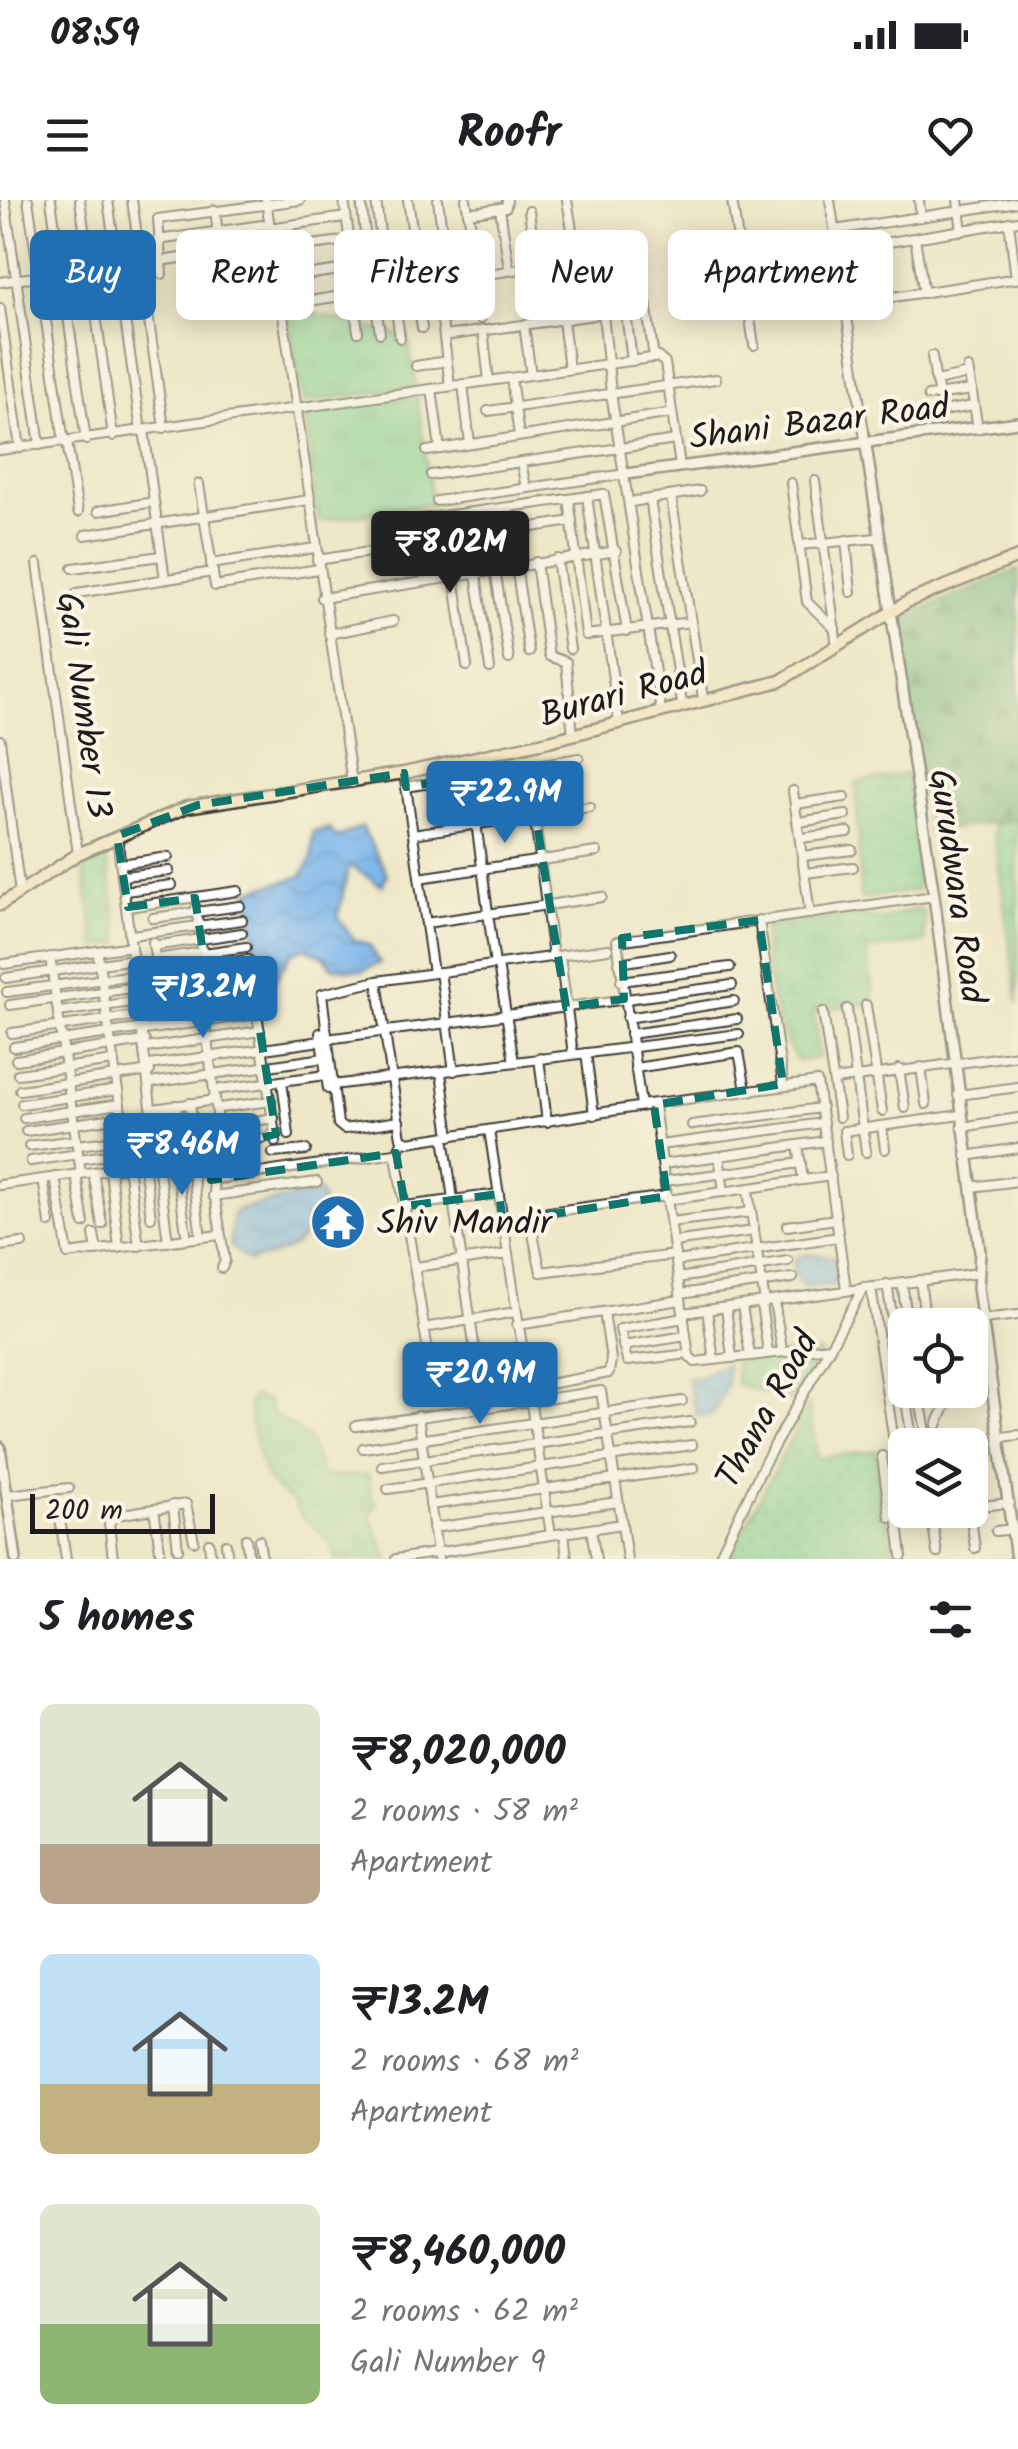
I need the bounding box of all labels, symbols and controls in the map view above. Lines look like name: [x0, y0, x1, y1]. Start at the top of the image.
text: 08:59: [50, 5, 140, 65]
text: Roofr: [457, 99, 561, 171]
icon: menu: [40, 108, 95, 163]
icon: heart: [923, 108, 978, 163]
chip: Buy: [30, 230, 156, 320]
chip: Rent: [176, 230, 314, 320]
chip: Filters: [334, 230, 495, 320]
chip: New: [515, 230, 648, 320]
chip: Apartment: [668, 230, 893, 320]
street label: Shani Bazar Road: [686, 380, 954, 468]
pin: ₹8.02M: [369, 511, 531, 596]
text: ₹8.02M: [393, 518, 507, 569]
street label: Gali Number 13: [38, 589, 126, 822]
street label: Burari Road: [534, 646, 715, 745]
pin: ₹22.9M: [424, 761, 586, 846]
street label: Gurudwara Road: [911, 766, 999, 1009]
text: ₹22.9M: [448, 768, 562, 819]
pin: ₹13.2M: [122, 956, 284, 1041]
text: ₹13.2M: [150, 963, 256, 1014]
pin: ₹8.46M: [101, 1113, 263, 1198]
text: ₹8.46M: [125, 1120, 239, 1171]
temple icon: Shiv Mandir: [308, 1192, 368, 1252]
place label: Shiv Mandir: [377, 1197, 554, 1253]
map controls: [888, 1308, 988, 1528]
button: locate: [888, 1308, 988, 1408]
street label: Thana Road: [702, 1320, 836, 1500]
pin: ₹20.9M: [399, 1342, 561, 1427]
text: ₹20.9M: [425, 1349, 535, 1400]
button: layers: [888, 1428, 988, 1528]
scale bar: [30, 1489, 215, 1534]
text: 200 m: [45, 1489, 123, 1534]
text: 5 homes: [40, 1586, 195, 1653]
icon: filters: [923, 1592, 978, 1647]
text: ₹8,020,000: [350, 1720, 566, 1787]
icon: home: [120, 1744, 240, 1864]
text: 2 rooms · 58 m²: [350, 1787, 578, 1838]
text: Apartment: [350, 1838, 492, 1889]
text: ₹13.2M: [350, 1970, 488, 2037]
icon: home: [120, 1994, 240, 2114]
text: 2 rooms · 68 m²: [350, 2037, 579, 2088]
text: Apartment: [350, 2088, 492, 2139]
text: ₹8,460,000: [350, 2220, 565, 2287]
icon: home: [120, 2244, 240, 2364]
text: 2 rooms · 62 m²: [350, 2287, 578, 2338]
text: Gali Number 9: [350, 2338, 546, 2389]

